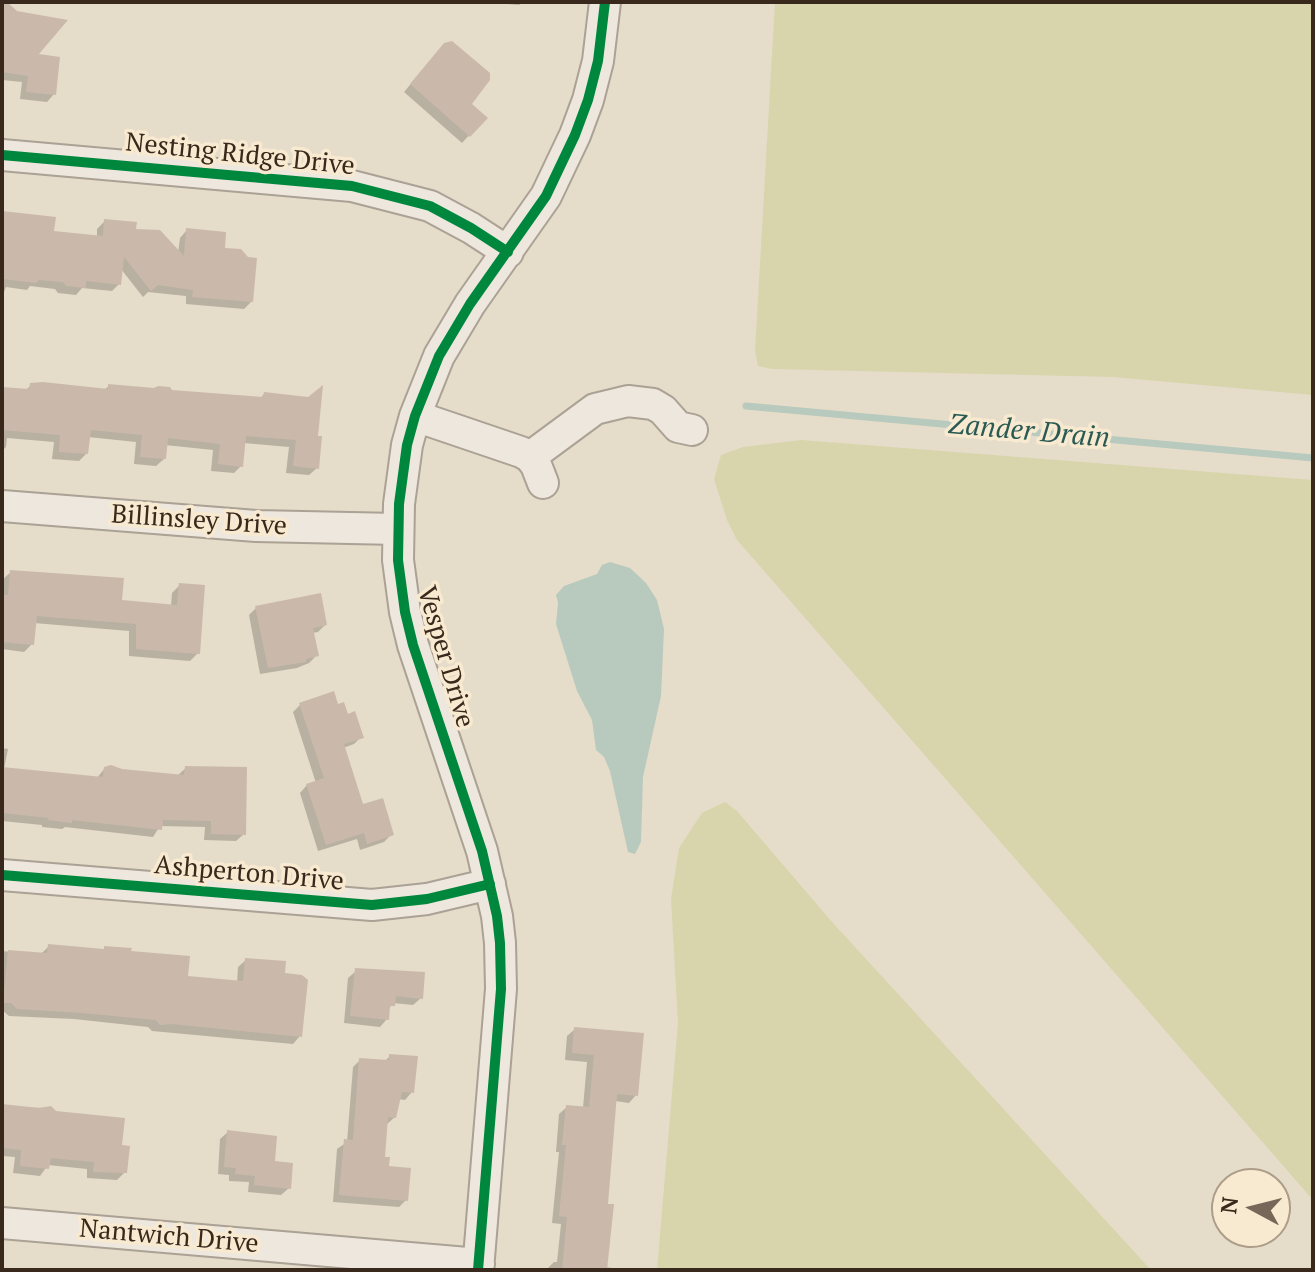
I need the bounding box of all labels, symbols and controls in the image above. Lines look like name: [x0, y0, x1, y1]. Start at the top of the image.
street label: Nesting Ridge Drive: [124, 127, 356, 183]
water label: Zander Drain: [947, 408, 1111, 456]
street label: Billinsley Drive: [110, 499, 288, 543]
street label: Vesper Drive: [410, 583, 480, 731]
street label: Ashperton Drive: [153, 850, 345, 898]
north arrow: [1211, 1168, 1291, 1248]
text: N: [1213, 1195, 1244, 1215]
street label: Nantwich Drive: [78, 1214, 260, 1260]

